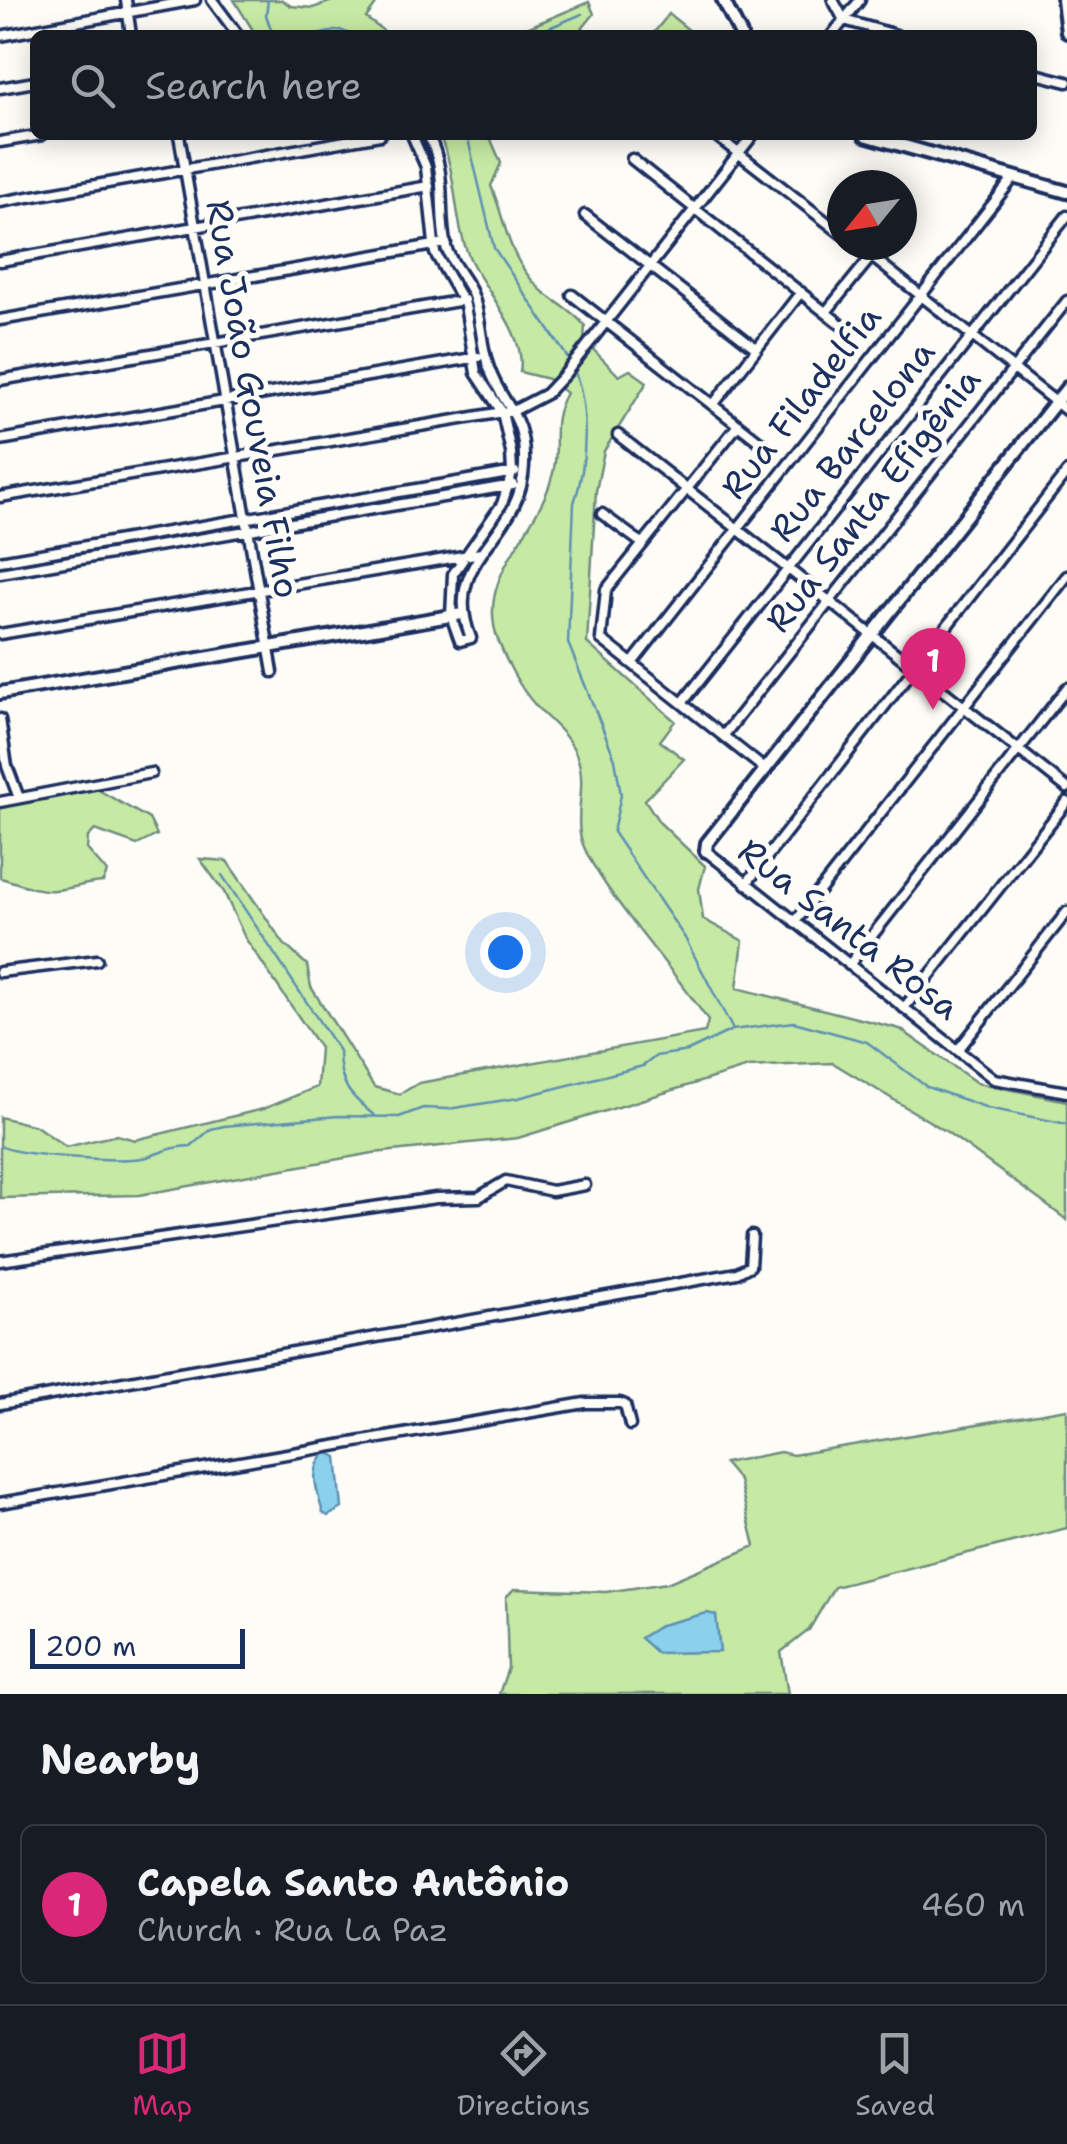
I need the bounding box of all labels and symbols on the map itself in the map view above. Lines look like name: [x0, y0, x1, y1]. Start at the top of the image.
north arrow: [827, 170, 917, 260]
street label: Rua João Gouveia Filho: [195, 196, 312, 602]
street label: Rua Filadelfia: [710, 295, 891, 508]
street label: Rua Barcelona: [758, 330, 945, 551]
street label: Rua Santa Efigênia: [754, 357, 991, 642]
pin: 1: [900, 628, 966, 710]
street label: Rua Santa Rosa: [729, 827, 970, 1030]
your location: [480, 927, 531, 978]
scale bar: [30, 1624, 245, 1668]

